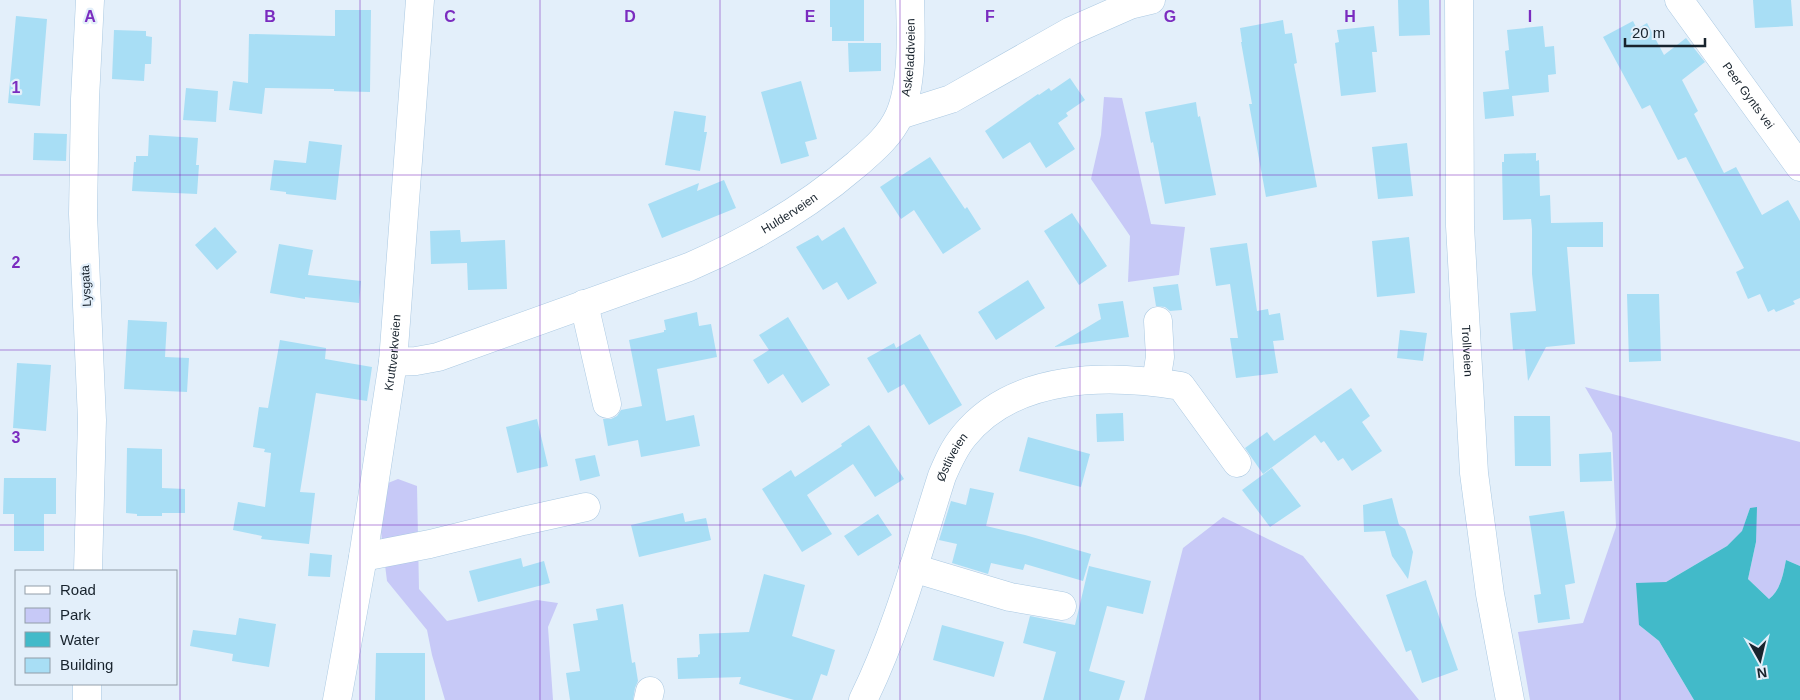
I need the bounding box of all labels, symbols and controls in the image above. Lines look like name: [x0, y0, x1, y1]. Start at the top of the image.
text: A: [84, 8, 96, 25]
text: B: [264, 8, 276, 25]
text: C: [444, 8, 456, 25]
text: D: [624, 8, 636, 25]
text: E: [805, 8, 816, 25]
text: F: [985, 8, 995, 25]
text: G: [1164, 8, 1176, 25]
text: H: [1344, 8, 1356, 25]
text: I: [1528, 8, 1532, 25]
scale bar: [1625, 15, 1705, 47]
street label: Askeladdveien: [899, 18, 918, 98]
text: 20 m: [1632, 24, 1665, 41]
street label: Peer Gynts vei: [1719, 60, 1777, 132]
text: 1: [12, 79, 21, 96]
street label: Hulderveien: [759, 190, 820, 236]
text: 2: [12, 254, 21, 271]
street label: Lysgata: [78, 265, 94, 307]
street label: Kruttverkveien: [382, 314, 404, 392]
street label: Trollveien: [1459, 325, 1476, 377]
text: 3: [12, 429, 21, 446]
street label: Østliveien: [934, 430, 971, 483]
legend: [15, 570, 178, 685]
text: Road: [60, 581, 96, 598]
text: Park: [60, 606, 91, 623]
text: Water: [60, 631, 99, 648]
north arrow: [1735, 635, 1785, 685]
text: Building: [60, 656, 113, 673]
text: N: [1756, 664, 1768, 682]

